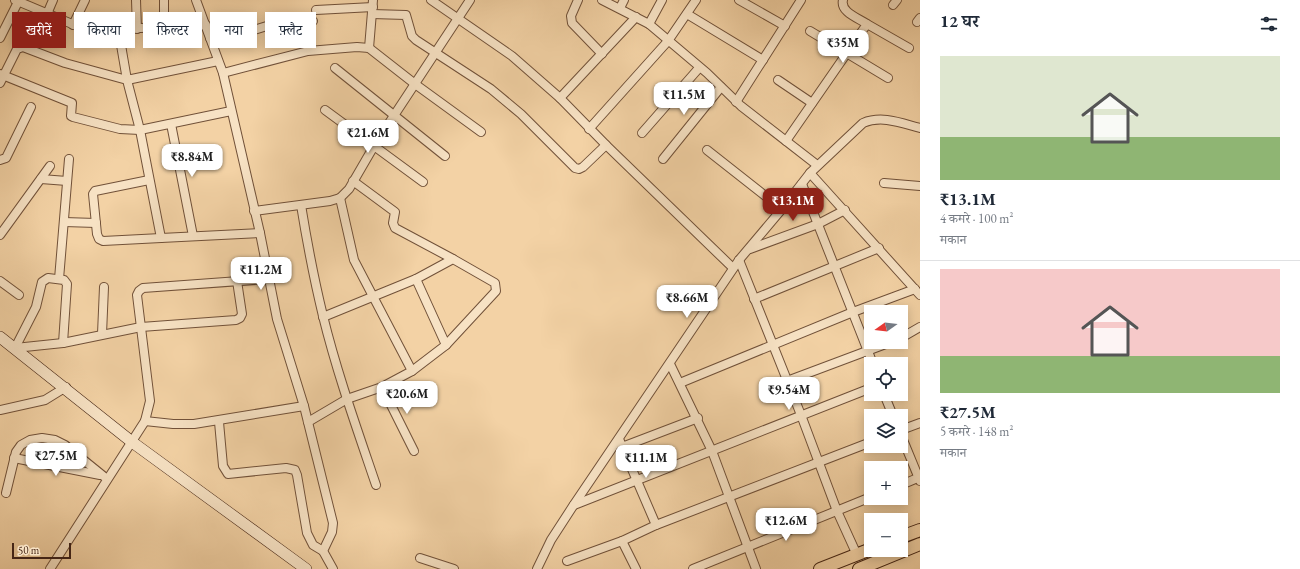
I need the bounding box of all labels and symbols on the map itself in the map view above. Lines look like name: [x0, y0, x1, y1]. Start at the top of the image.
pin: ₹35M: [819, 30, 867, 64]
pin: ₹11.5M: [651, 82, 717, 116]
pin: ₹21.6M: [335, 120, 401, 154]
pin: ₹8.84M: [159, 144, 225, 178]
pin: ₹13.1M: [760, 188, 826, 222]
pin: ₹11.2M: [228, 257, 294, 291]
pin: ₹8.66M: [654, 285, 720, 319]
north arrow: [864, 305, 908, 349]
pin: ₹9.54M: [756, 377, 822, 411]
pin: ₹20.6M: [374, 381, 440, 415]
pin: ₹27.5M: [23, 443, 89, 477]
pin: ₹11.1M: [613, 445, 679, 479]
pin: ₹12.6M: [753, 508, 819, 542]
scale bar: [12, 541, 71, 560]

